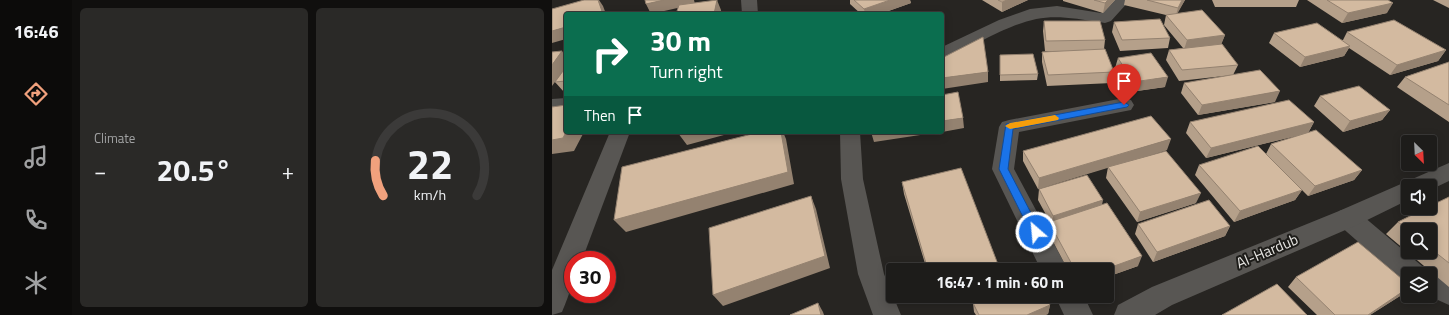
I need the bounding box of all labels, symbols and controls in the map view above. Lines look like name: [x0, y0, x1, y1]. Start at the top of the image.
text: 16:46: [14, 18, 58, 45]
text: 30 m: [650, 19, 711, 62]
icon: right: [584, 28, 636, 80]
text: Turn right: [650, 58, 723, 85]
pin: [1107, 64, 1141, 105]
icon: arrive: [1113, 70, 1135, 92]
icon: directions: [22, 80, 50, 108]
text: Then: [584, 104, 616, 127]
icon: arrive: [624, 104, 646, 126]
text: Climate: [94, 128, 135, 148]
text: 22: [407, 131, 453, 194]
north arrow: [1401, 135, 1437, 171]
map controls: [1401, 135, 1437, 303]
icon: music: [22, 143, 50, 171]
text: 20.5°: [157, 147, 231, 193]
text: −: [94, 154, 106, 188]
text: +: [282, 154, 294, 188]
button: sound: [1401, 179, 1437, 215]
text: km/h: [414, 183, 446, 205]
icon: phone: [22, 206, 50, 234]
position arrow: [1015, 211, 1057, 253]
button: search: [1401, 223, 1437, 259]
street label: Al-Hardub: [1232, 228, 1302, 274]
speed limit sign: 30: [564, 251, 616, 303]
button: layers: [1401, 267, 1437, 303]
icon: climate: [22, 269, 50, 297]
text: 16:47 · 1 min · 60 m: [936, 271, 1064, 294]

